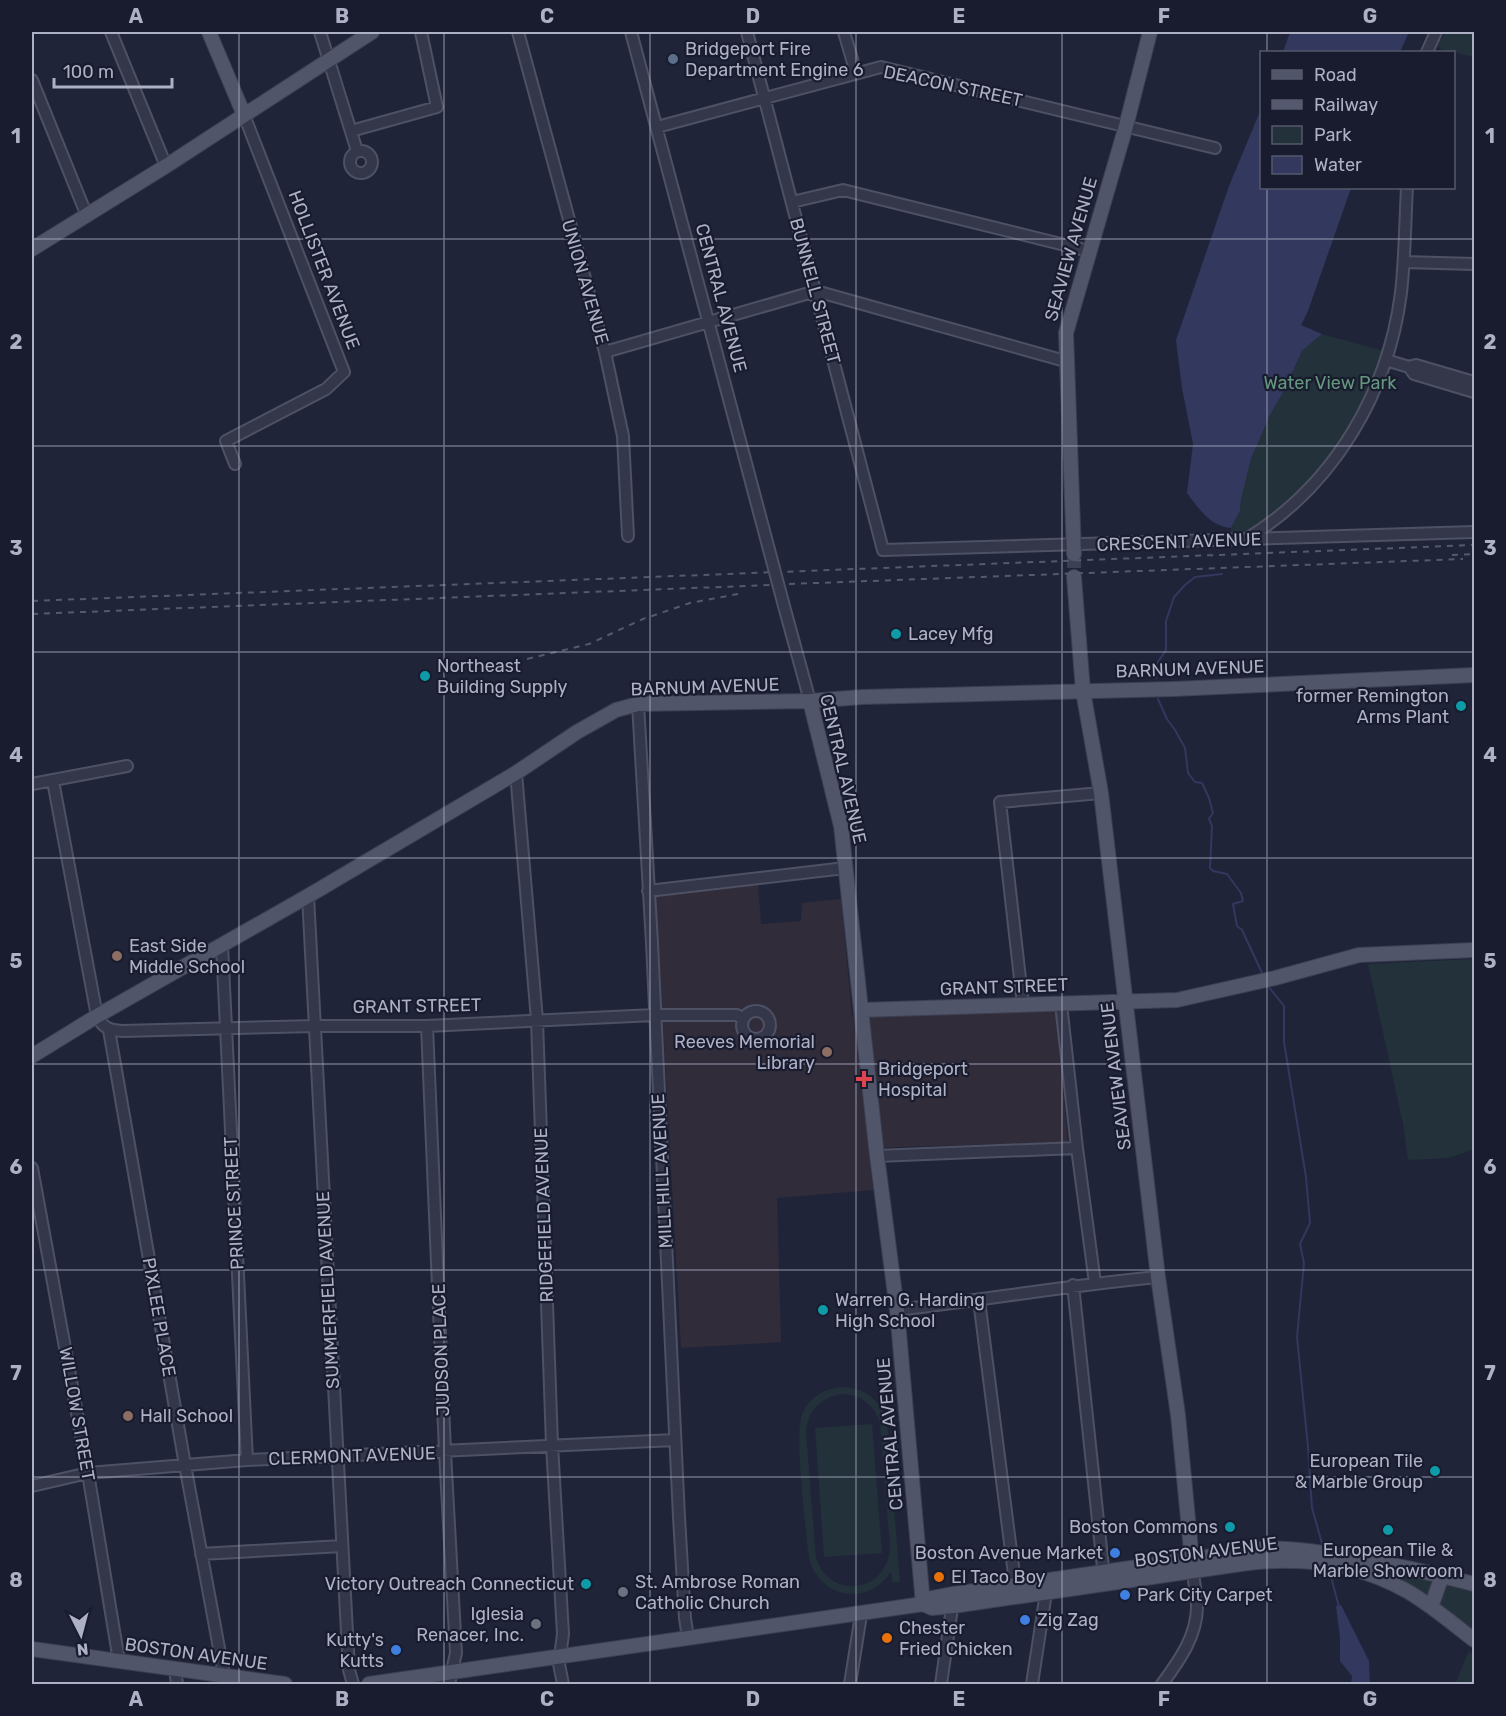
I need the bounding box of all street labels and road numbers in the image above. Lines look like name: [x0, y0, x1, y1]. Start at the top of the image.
street label: DEACON STREET: [881, 61, 1025, 111]
street label: SEAVIEW AVENUE: [1040, 174, 1102, 324]
street label: HOLLISTER AVENUE: [284, 188, 364, 352]
street label: BUNNELL STREET: [785, 216, 845, 366]
street label: UNION AVENUE: [557, 217, 613, 347]
street label: CENTRAL AVENUE: [691, 221, 751, 375]
street label: CRESCENT AVENUE: [1096, 528, 1262, 556]
street label: BARNUM AVENUE: [1115, 655, 1265, 683]
street label: BARNUM AVENUE: [630, 673, 780, 701]
street label: CENTRAL AVENUE: [815, 692, 871, 846]
street label: GRANT STREET: [939, 974, 1069, 1000]
street label: GRANT STREET: [353, 994, 481, 1018]
street label: SEAVIEW AVENUE: [1096, 1001, 1136, 1151]
street label: MILL HILL AVENUE: [647, 1093, 677, 1249]
street label: RIDGEFIELD AVENUE: [530, 1127, 558, 1303]
street label: PRINCE STREET: [220, 1136, 248, 1270]
street label: SUMMERFIELD AVENUE: [312, 1191, 344, 1389]
street label: PIXLEE PLACE: [138, 1256, 180, 1378]
street label: JUDSON PLACE: [428, 1283, 454, 1417]
street label: WILLOW STREET: [54, 1345, 100, 1483]
street label: CENTRAL AVENUE: [872, 1357, 908, 1511]
street label: CLERMONT AVENUE: [268, 1442, 436, 1470]
street label: BOSTON AVENUE: [1133, 1532, 1279, 1572]
street label: BOSTON AVENUE: [123, 1633, 269, 1675]

